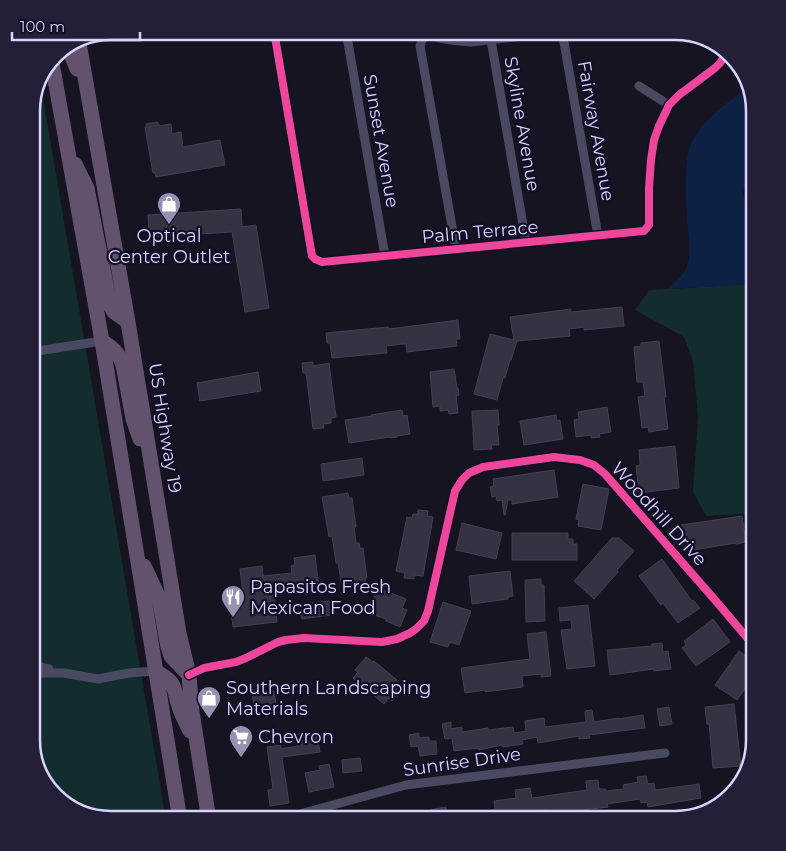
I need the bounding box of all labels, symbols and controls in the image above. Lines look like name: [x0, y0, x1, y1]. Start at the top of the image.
scale bar: [12, 10, 140, 42]
text: 100 m: [20, 17, 65, 36]
street label: Skyline Avenue: [499, 55, 545, 193]
street label: Fairway Avenue: [573, 59, 619, 203]
street label: Sunset Avenue: [358, 73, 404, 209]
shop icon: Optical Center Outlet: [156, 191, 182, 225]
street label: Palm Terrace: [421, 216, 539, 248]
place label: Optical Center Outlet: [108, 225, 230, 268]
street label: US Highway 19: [144, 361, 186, 495]
street label: Woodhill Drive: [607, 457, 712, 571]
place label: Papasitos Fresh Mexican Food: [250, 576, 391, 619]
restaurant icon: Papasitos Fresh Mexican Food: [220, 584, 246, 618]
place label: Southern Landscaping Materials: [226, 677, 431, 720]
shop icon: Southern Landscaping Materials: [196, 685, 222, 719]
supermarket icon: Chevron: [228, 724, 254, 758]
place label: Chevron: [258, 726, 334, 748]
street label: Sunrise Drive: [402, 743, 522, 781]

